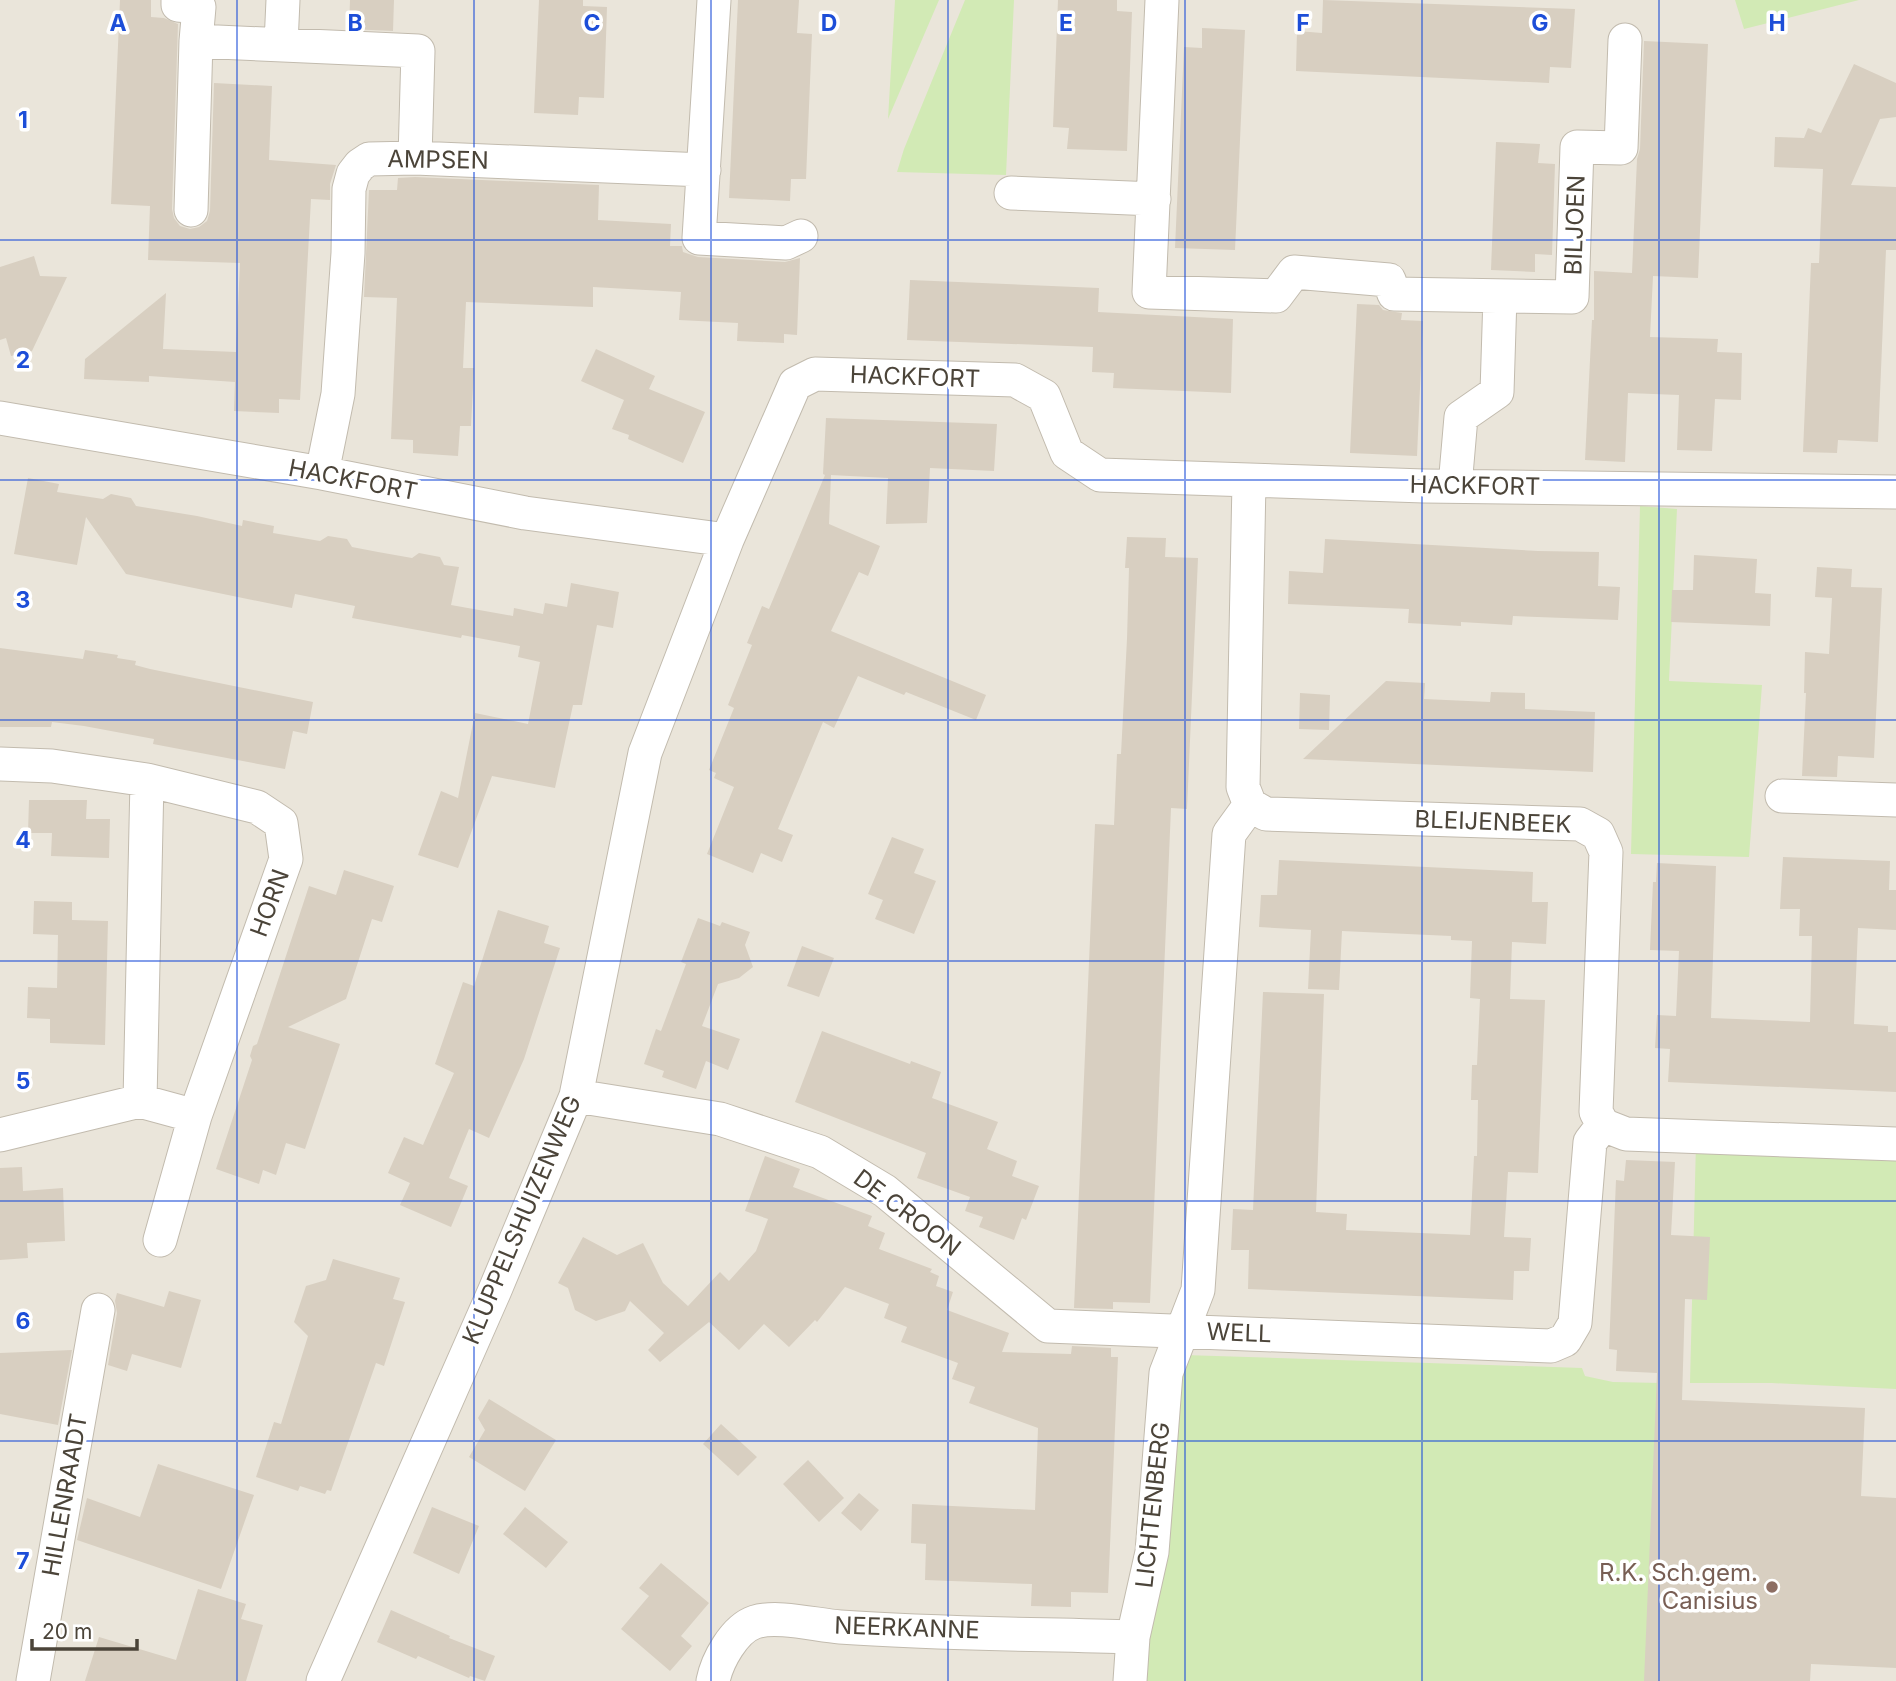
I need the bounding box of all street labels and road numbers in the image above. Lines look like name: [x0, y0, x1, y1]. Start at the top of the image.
street label: AMPSEN: [387, 144, 489, 175]
street label: BILJOEN: [1558, 174, 1591, 276]
street label: HACKFORT: [849, 360, 981, 393]
street label: HACKFORT: [286, 453, 420, 506]
street label: HACKFORT: [1409, 470, 1541, 501]
street label: BLEIJENBEEK: [1414, 804, 1572, 839]
street label: HORN: [244, 865, 295, 941]
street label: KLUPPELSHUIZENWEG: [456, 1091, 587, 1349]
street label: DE CROON: [848, 1163, 966, 1262]
street label: WELL: [1206, 1317, 1272, 1348]
street label: HILLENRAADT: [36, 1411, 93, 1579]
street label: LICHTENBERG: [1129, 1420, 1176, 1589]
street label: NEERKANNE: [834, 1610, 980, 1645]

